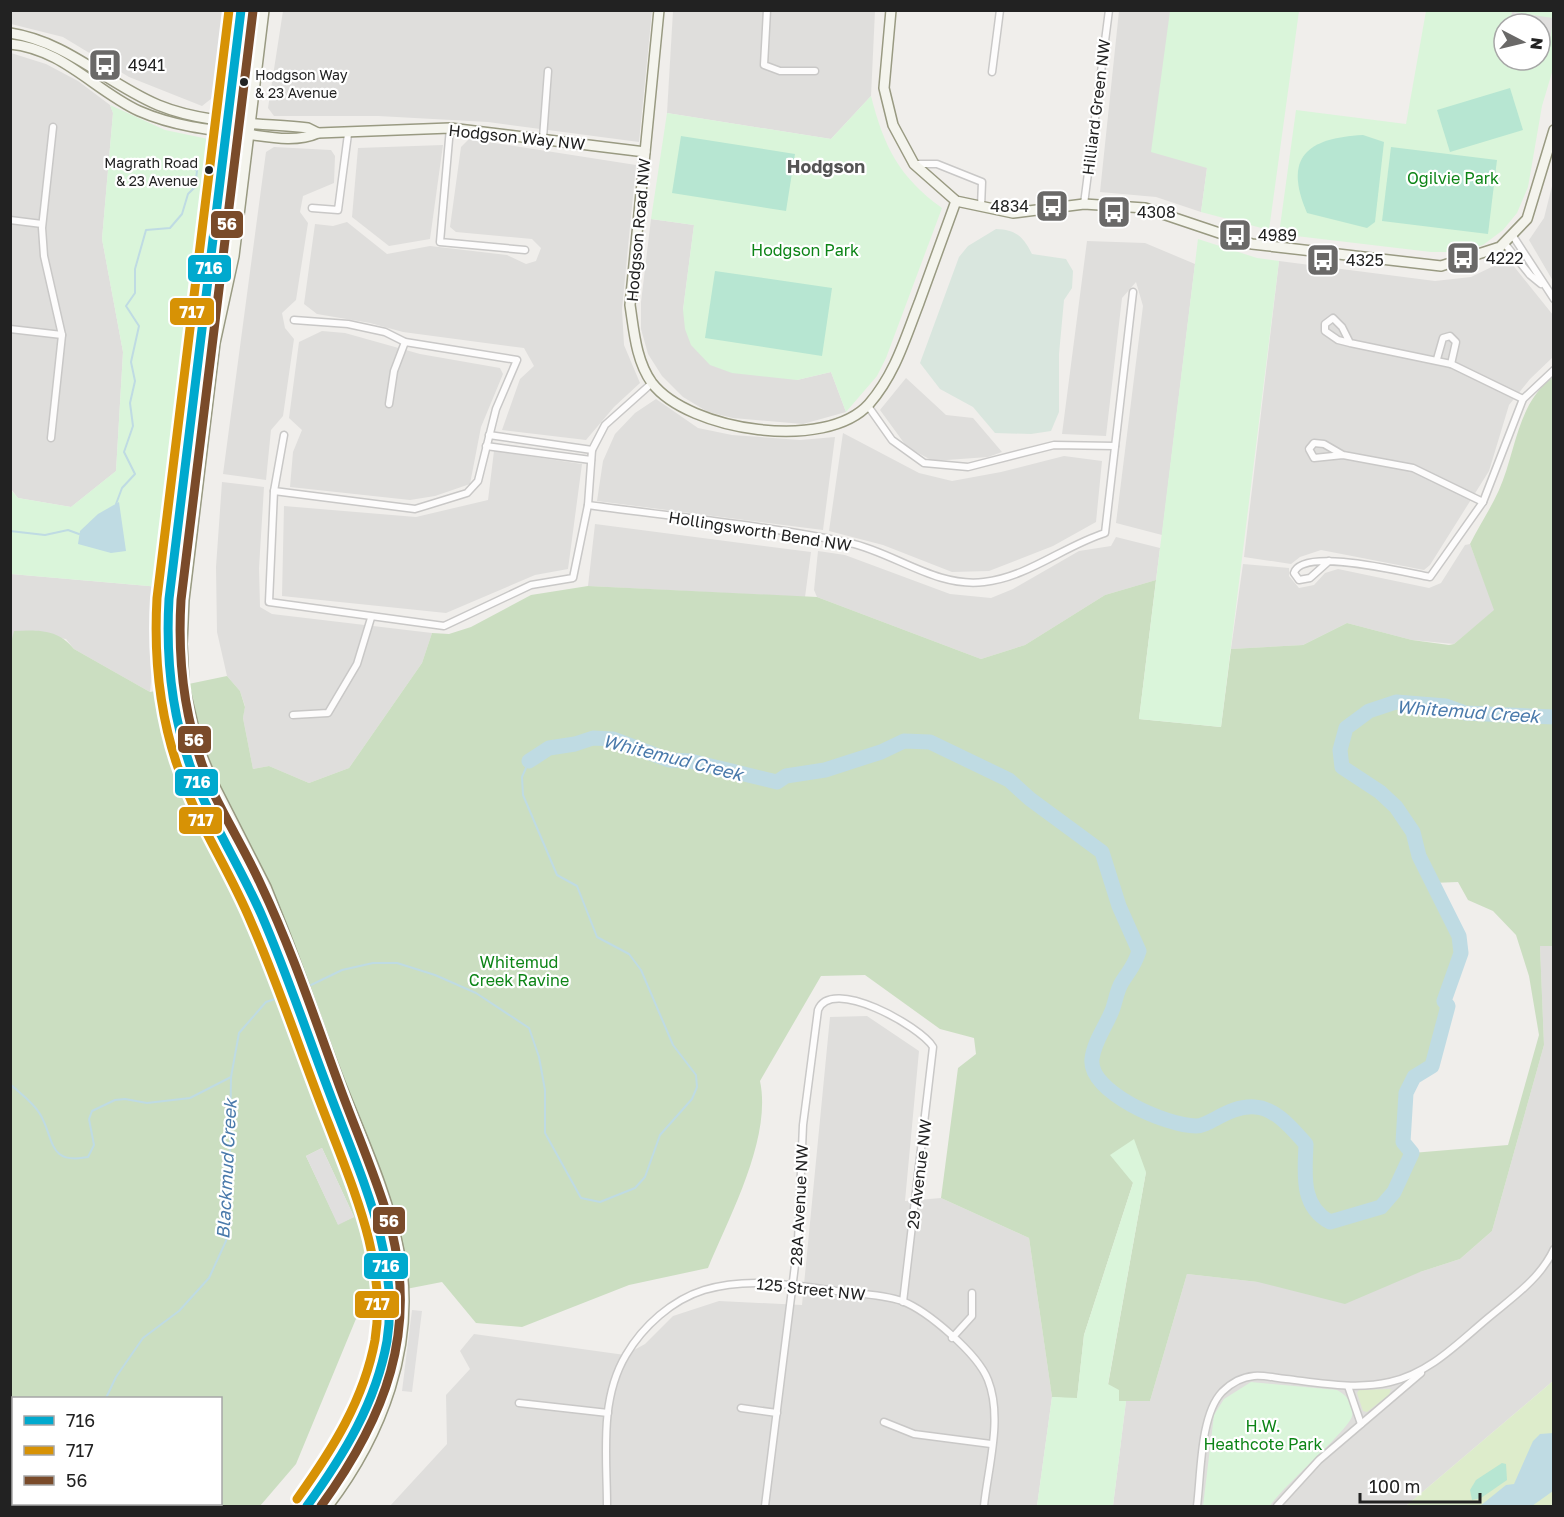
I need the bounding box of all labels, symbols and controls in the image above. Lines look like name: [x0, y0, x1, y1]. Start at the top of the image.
north arrow: [1492, 12, 1552, 72]
text: N: [1526, 37, 1548, 51]
street label: Hilliard Green NW: [1078, 38, 1114, 176]
bus stop icon: 4941: [87, 47, 123, 83]
place label: 4941: [128, 55, 165, 75]
place label: Hodgson Way & 23 Avenue: [255, 66, 348, 101]
marker: Hodgson Way & 23 Avenue: [238, 76, 250, 88]
street label: Hodgson Way NW: [448, 120, 586, 154]
place label: Magrath Road & 23 Avenue: [104, 154, 198, 189]
district label: Hodgson: [787, 155, 865, 177]
street label: Hodgson Road NW: [622, 157, 654, 303]
marker: Magrath Road & 23 Avenue: [203, 164, 215, 176]
park label: Ogilvie Park: [1407, 168, 1499, 188]
bus stop icon: 4834: [1034, 188, 1070, 224]
bus stop icon: 4308: [1096, 194, 1132, 230]
place label: 4834: [990, 196, 1029, 216]
place label: 4308: [1137, 202, 1176, 222]
line badge: 56: [210, 210, 244, 239]
text: 56: [217, 214, 237, 234]
bus stop icon: 4989: [1217, 217, 1253, 253]
place label: 4989: [1258, 225, 1297, 245]
park label: Hodgson Park: [751, 240, 859, 260]
bus stop icon: 4222: [1445, 240, 1481, 276]
bus stop icon: 4325: [1305, 242, 1341, 278]
place label: 4222: [1486, 248, 1524, 268]
place label: 4325: [1346, 250, 1384, 270]
line badge: 716: [187, 254, 232, 283]
text: 716: [195, 258, 223, 278]
line badge: 717: [169, 297, 215, 326]
text: 717: [179, 302, 205, 322]
street label: Hollingsworth Bend NW: [667, 507, 853, 555]
water label: Whitemud Creek: [1396, 695, 1542, 727]
line badge: 56: [177, 725, 212, 754]
water label: Whitemud Creek: [601, 729, 747, 785]
text: 56: [184, 730, 204, 750]
line badge: 716: [174, 768, 219, 797]
text: 716: [183, 772, 211, 792]
line badge: 717: [178, 806, 223, 835]
text: 717: [188, 810, 214, 830]
park label: Whitemud Creek Ravine: [469, 952, 569, 990]
water label: Blackmud Creek: [211, 1096, 241, 1240]
street label: 29 Avenue NW: [902, 1118, 936, 1230]
street label: 28A Avenue NW: [786, 1144, 812, 1266]
line badge: 56: [372, 1206, 406, 1235]
text: 56: [379, 1211, 399, 1231]
line badge: 716: [363, 1252, 409, 1280]
text: 716: [372, 1256, 400, 1276]
street label: 125 Street NW: [756, 1273, 866, 1305]
line badge: 717: [354, 1290, 400, 1319]
text: 717: [364, 1294, 390, 1314]
legend: [12, 1397, 222, 1505]
text: 716: [66, 1409, 95, 1431]
park label: H.W. Heathcote Park: [1203, 1416, 1323, 1454]
text: 717: [66, 1439, 94, 1461]
scale bar: [1360, 1466, 1480, 1504]
text: 56: [66, 1469, 87, 1491]
text: 100 m: [1369, 1475, 1420, 1497]

